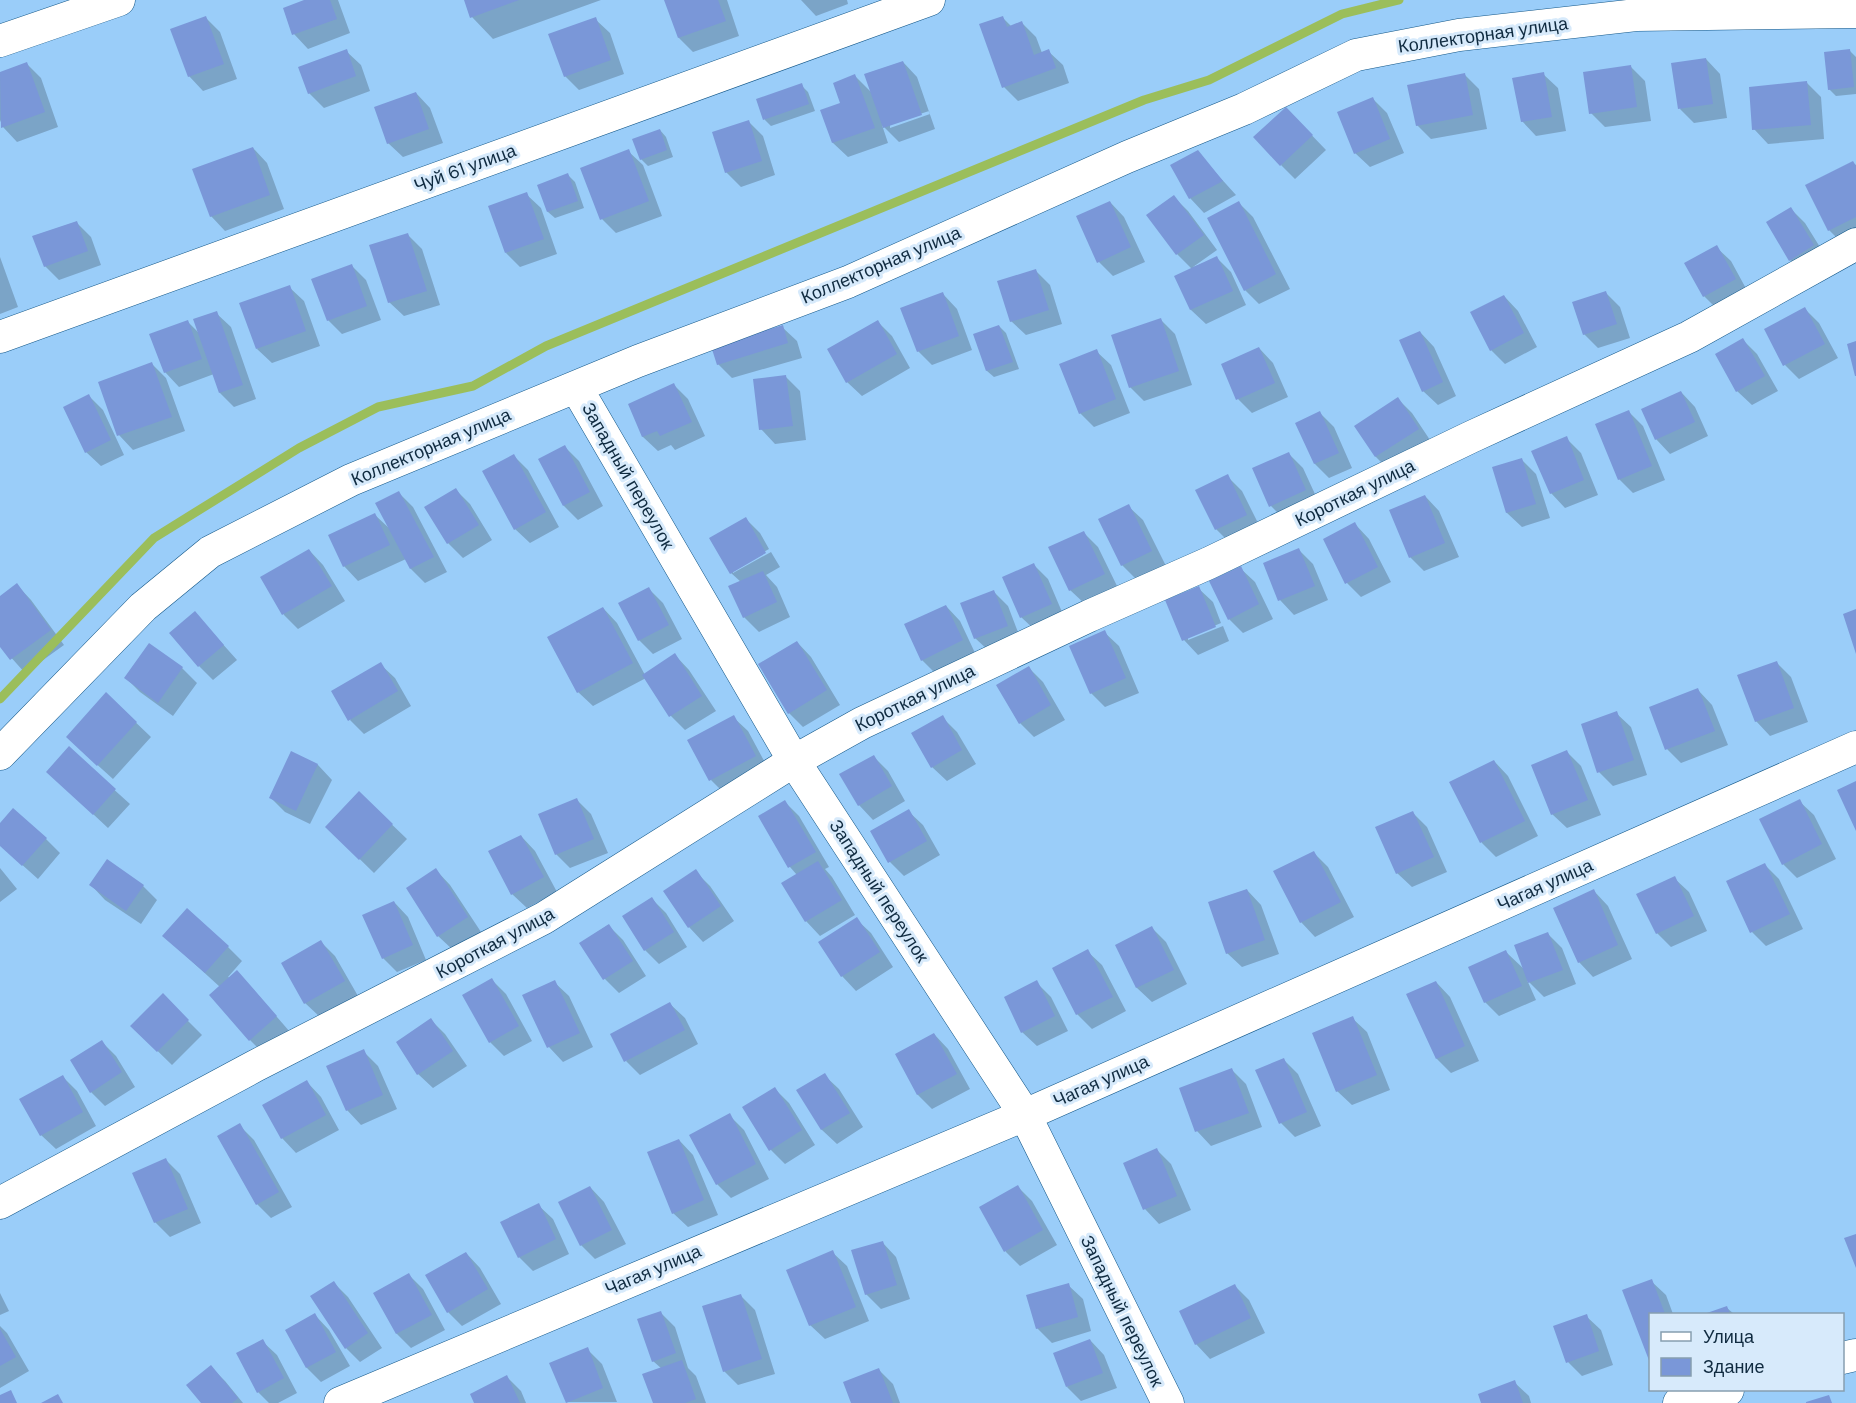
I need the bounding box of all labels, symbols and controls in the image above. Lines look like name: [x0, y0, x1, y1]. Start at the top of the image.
street label: Коллекторная улица: [1397, 11, 1570, 59]
street label: Чуй 61 улица: [411, 138, 520, 198]
street label: Коллекторная улица: [798, 220, 965, 309]
street label: Западный переулок: [576, 398, 680, 554]
street label: Коллекторная улица: [348, 402, 515, 491]
street label: Короткая улица: [1291, 453, 1420, 532]
street label: Короткая улица: [851, 658, 980, 737]
street label: Западный переулок: [824, 815, 934, 967]
street label: Чагая улица: [1493, 853, 1597, 917]
street label: Короткая улица: [432, 901, 559, 984]
street label: Чагая улица: [1049, 1049, 1153, 1113]
street label: Западный переулок: [1075, 1231, 1169, 1391]
street label: Чагая улица: [601, 1239, 706, 1301]
legend: [1649, 1313, 1844, 1391]
text: Улица: [1703, 1325, 1755, 1349]
text: Здание: [1703, 1355, 1764, 1379]

